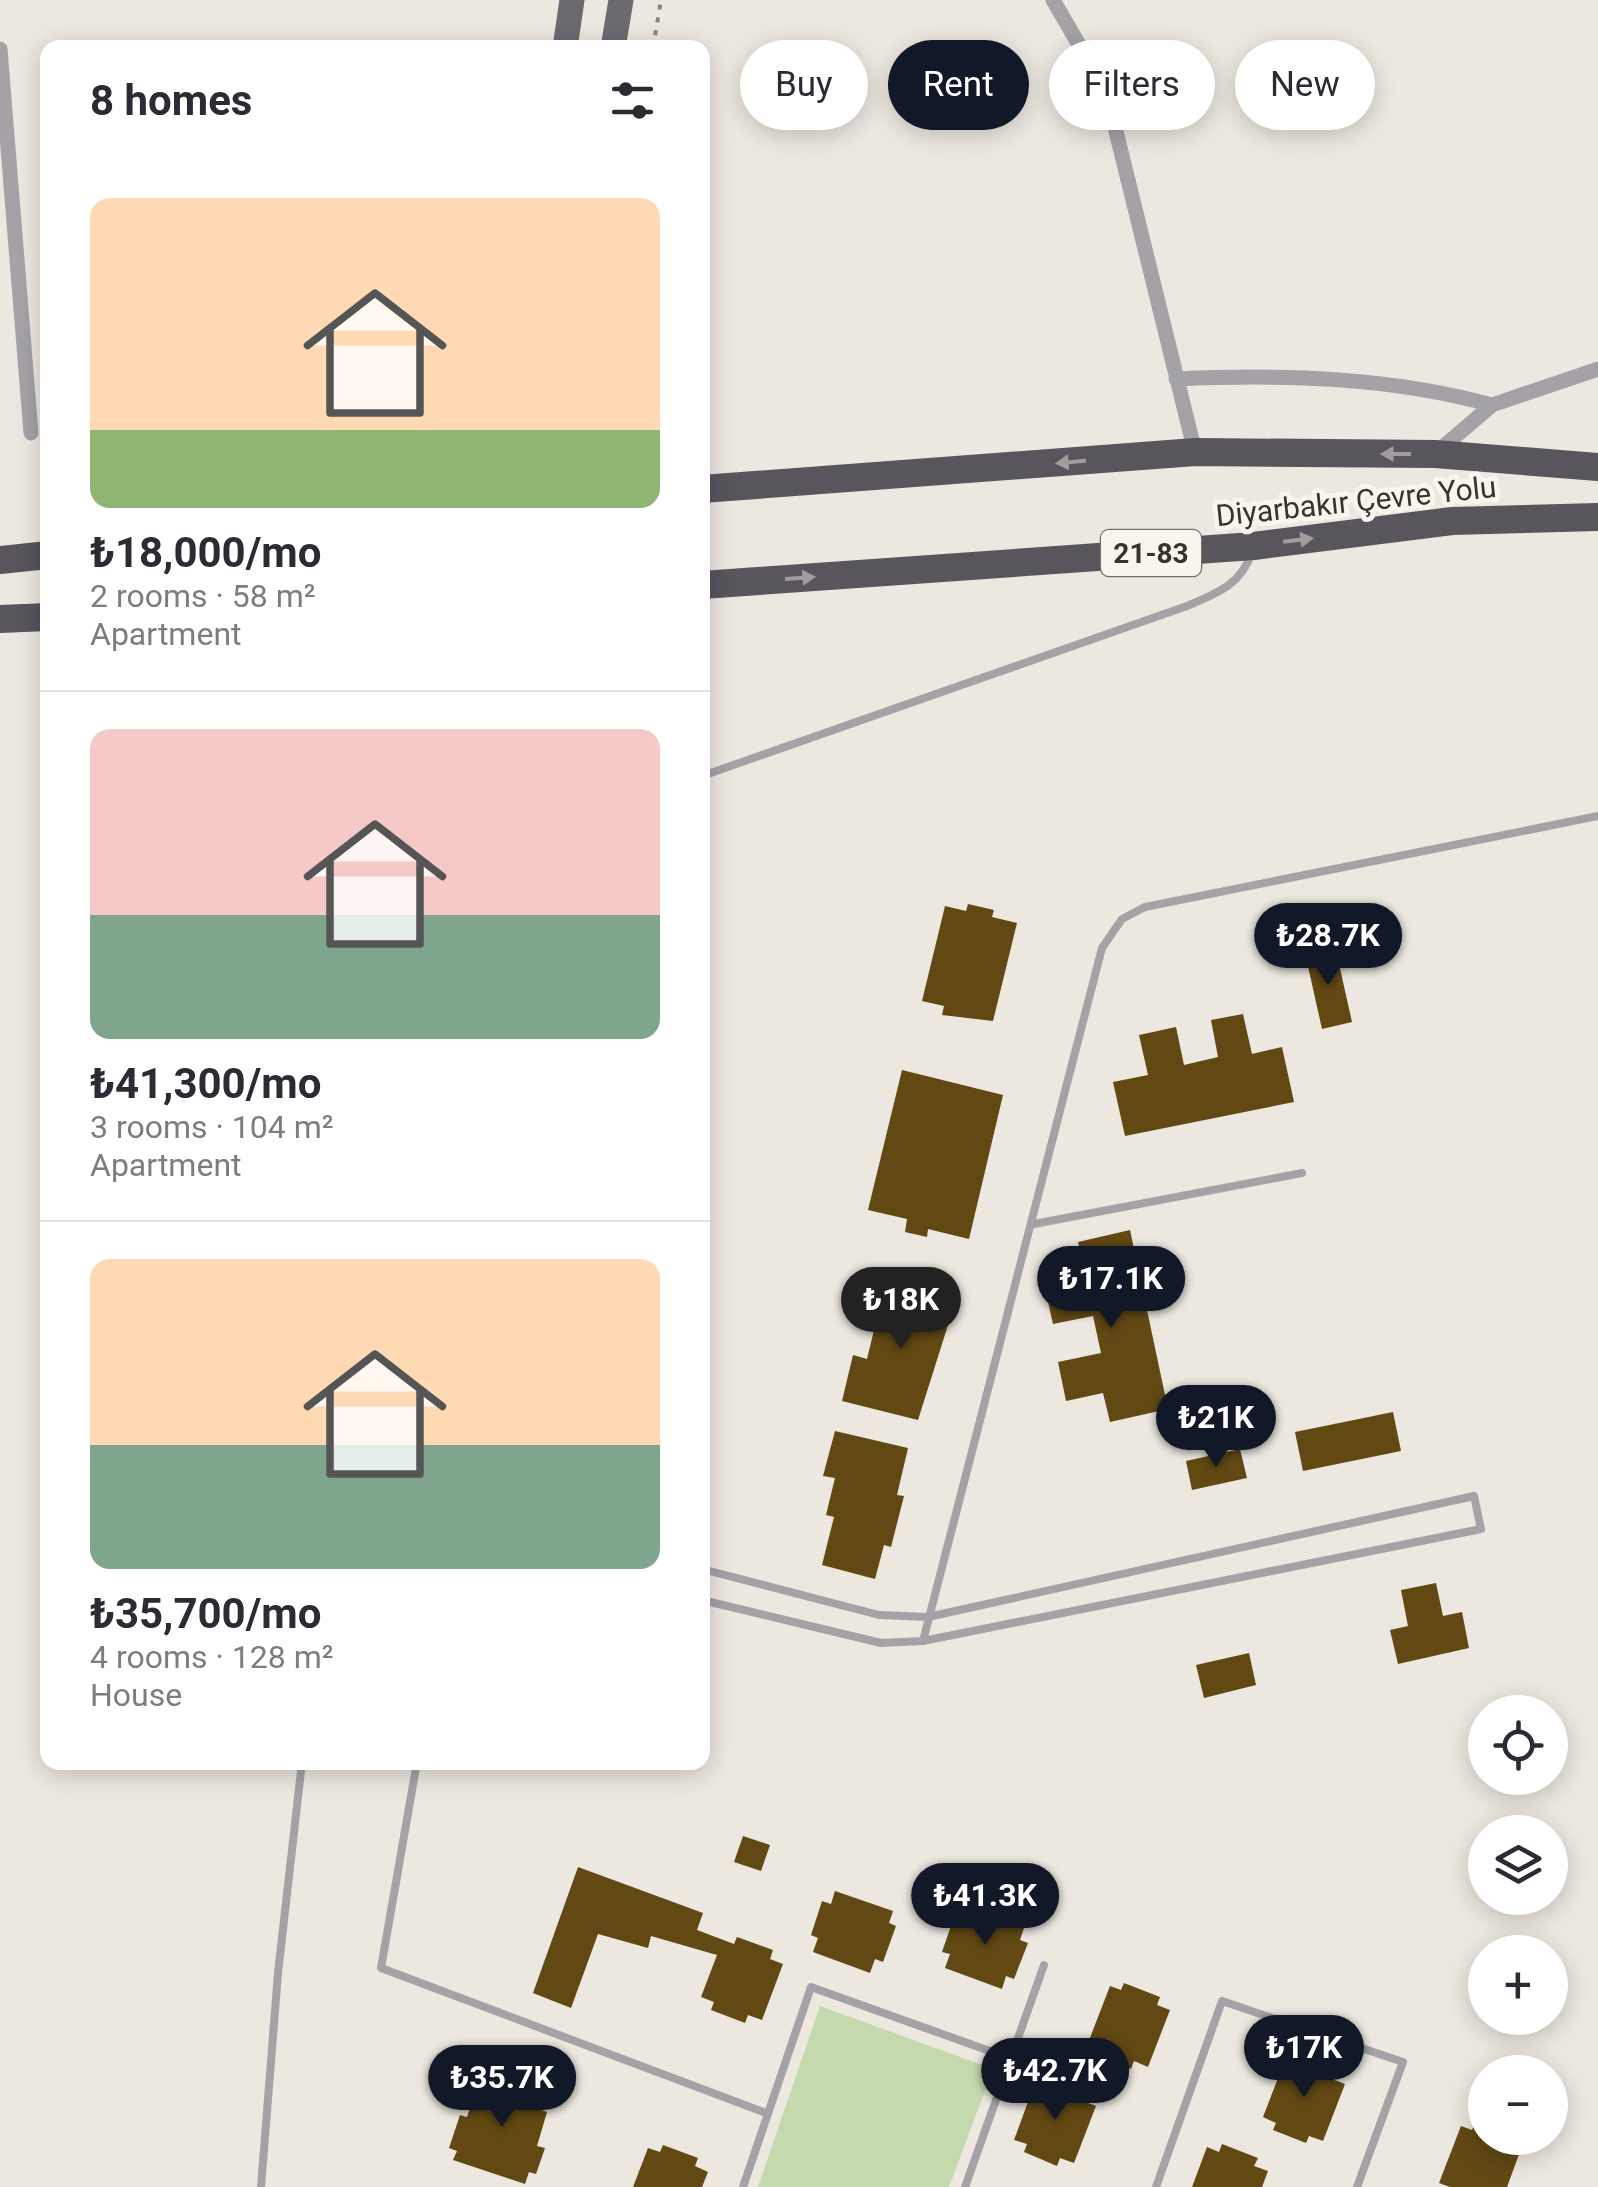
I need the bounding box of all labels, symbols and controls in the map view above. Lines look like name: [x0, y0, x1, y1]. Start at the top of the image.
chip: Buy: [740, 40, 868, 130]
chip: Rent: [888, 40, 1029, 130]
chip: Filters: [1049, 40, 1215, 130]
chip: New: [1235, 40, 1375, 130]
icon: filters: [605, 73, 660, 128]
text: 8 homes: [90, 76, 252, 125]
icon: home: [285, 263, 465, 443]
one-way arrow: [1380, 446, 1412, 462]
one-way arrow: [1055, 454, 1087, 470]
street label: Diyarbakır Çevre Yolu: [1214, 469, 1498, 533]
text: ₺18,000/mo: [90, 528, 321, 577]
road number: 21-83: [1101, 530, 1201, 576]
one-way arrow: [1283, 532, 1315, 548]
one-way arrow: [784, 570, 816, 586]
text: 2 rooms · 58 m²: [90, 577, 315, 615]
text: Apartment: [90, 615, 242, 653]
icon: home: [285, 794, 465, 974]
pin: ₺28.7K: [1247, 903, 1409, 988]
text: ₺28.7K: [1276, 916, 1380, 954]
text: ₺41,300/mo: [90, 1059, 321, 1108]
text: 3 rooms · 104 m²: [90, 1108, 333, 1146]
text: Apartment: [90, 1146, 242, 1184]
pin: ₺17.1K: [1030, 1246, 1192, 1331]
text: ₺17.1K: [1059, 1259, 1163, 1297]
pin: ₺18K: [842, 1267, 960, 1352]
text: ₺18K: [863, 1280, 939, 1318]
icon: home: [285, 1324, 465, 1504]
pin: ₺21K: [1157, 1385, 1275, 1470]
text: ₺21K: [1178, 1398, 1254, 1436]
text: ₺35,700/mo: [90, 1589, 321, 1638]
text: 4 rooms · 128 m²: [90, 1638, 333, 1676]
text: House: [90, 1676, 182, 1714]
map controls: [1468, 1695, 1568, 2155]
button: locate: [1468, 1695, 1568, 1795]
button: layers: [1468, 1815, 1568, 1915]
pin: ₺41.3K: [904, 1863, 1066, 1948]
text: ₺41.3K: [933, 1876, 1037, 1914]
button: +: [1468, 1935, 1568, 2035]
pin: ₺17K: [1245, 2015, 1363, 2100]
text: ₺17K: [1266, 2028, 1342, 2066]
pin: ₺42.7K: [974, 2038, 1136, 2123]
pin: ₺35.7K: [421, 2045, 583, 2130]
text: ₺42.7K: [1003, 2051, 1107, 2089]
button: −: [1468, 2055, 1568, 2155]
text: ₺35.7K: [450, 2058, 554, 2096]

